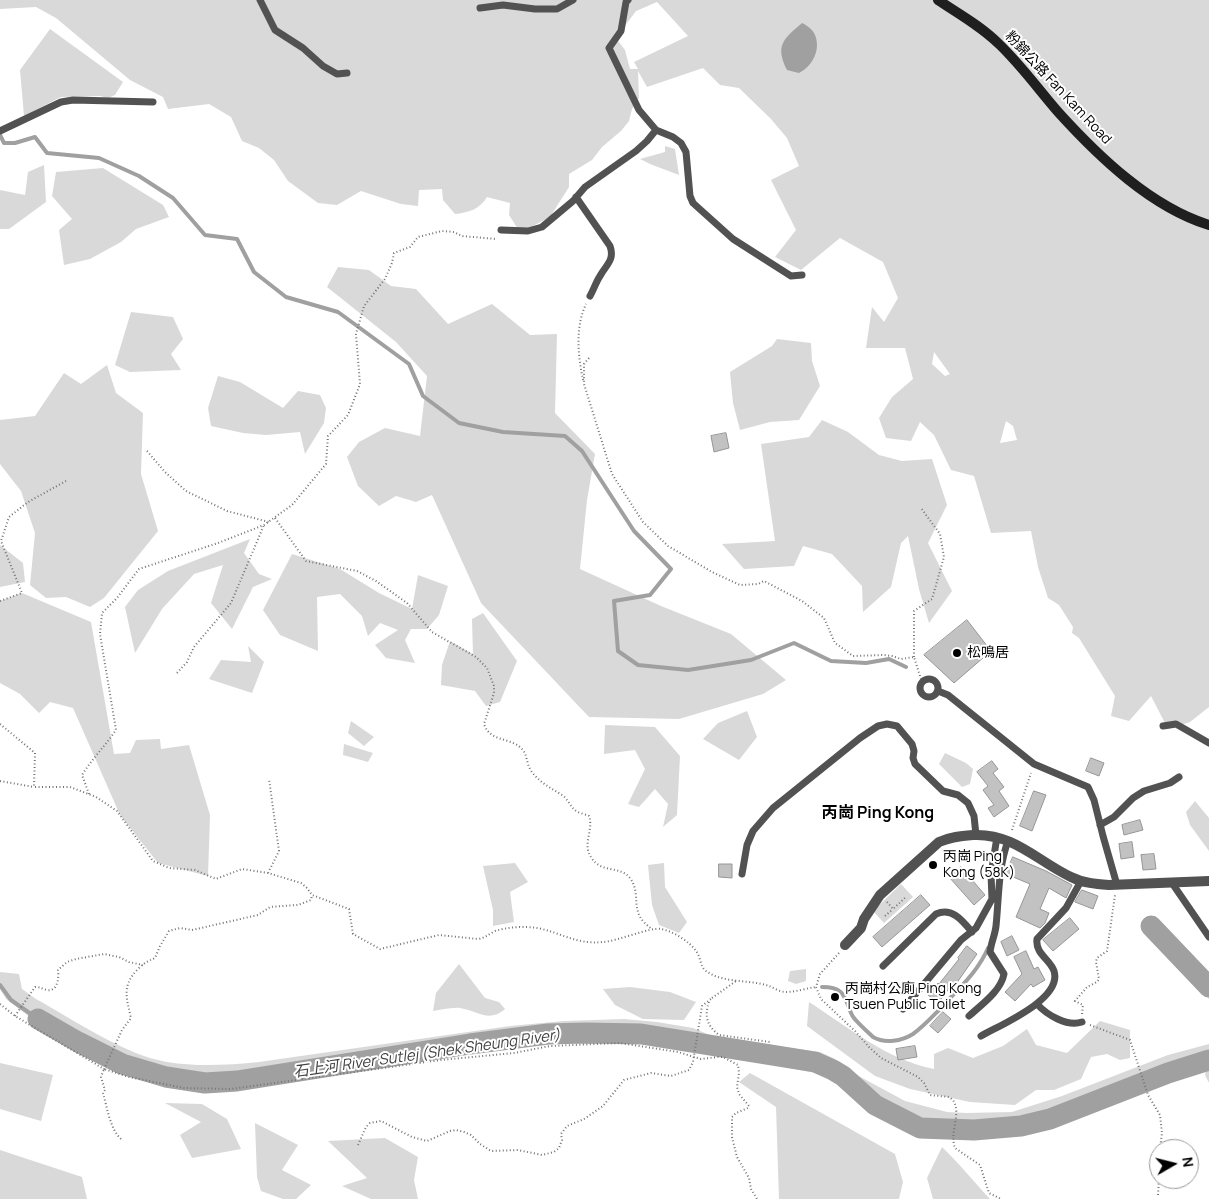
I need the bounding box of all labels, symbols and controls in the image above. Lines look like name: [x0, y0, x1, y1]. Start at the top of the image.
street label: 粉錦公路 Fan Kam Road: [1001, 28, 1115, 148]
place label: 松鳴居: [967, 645, 1009, 661]
marker: 松鳴居: [951, 647, 963, 659]
district label: 丙崗 Ping Kong: [822, 804, 934, 824]
place label: 丙崗 Ping Kong (58K): [943, 849, 1015, 882]
marker: 丙崗 Ping Kong (58K): [927, 859, 939, 871]
place label: 丙崗村公廁 Ping Kong Tsuen Public Toilet: [845, 981, 982, 1014]
marker: 丙崗村公廁 Ping Kong Tsuen Public Toilet: [829, 991, 841, 1003]
water label: 石上河 River Sutlej (Shek Sheung River): [293, 1026, 561, 1082]
north arrow: [1149, 1139, 1199, 1189]
text: N: [1178, 1156, 1198, 1168]

